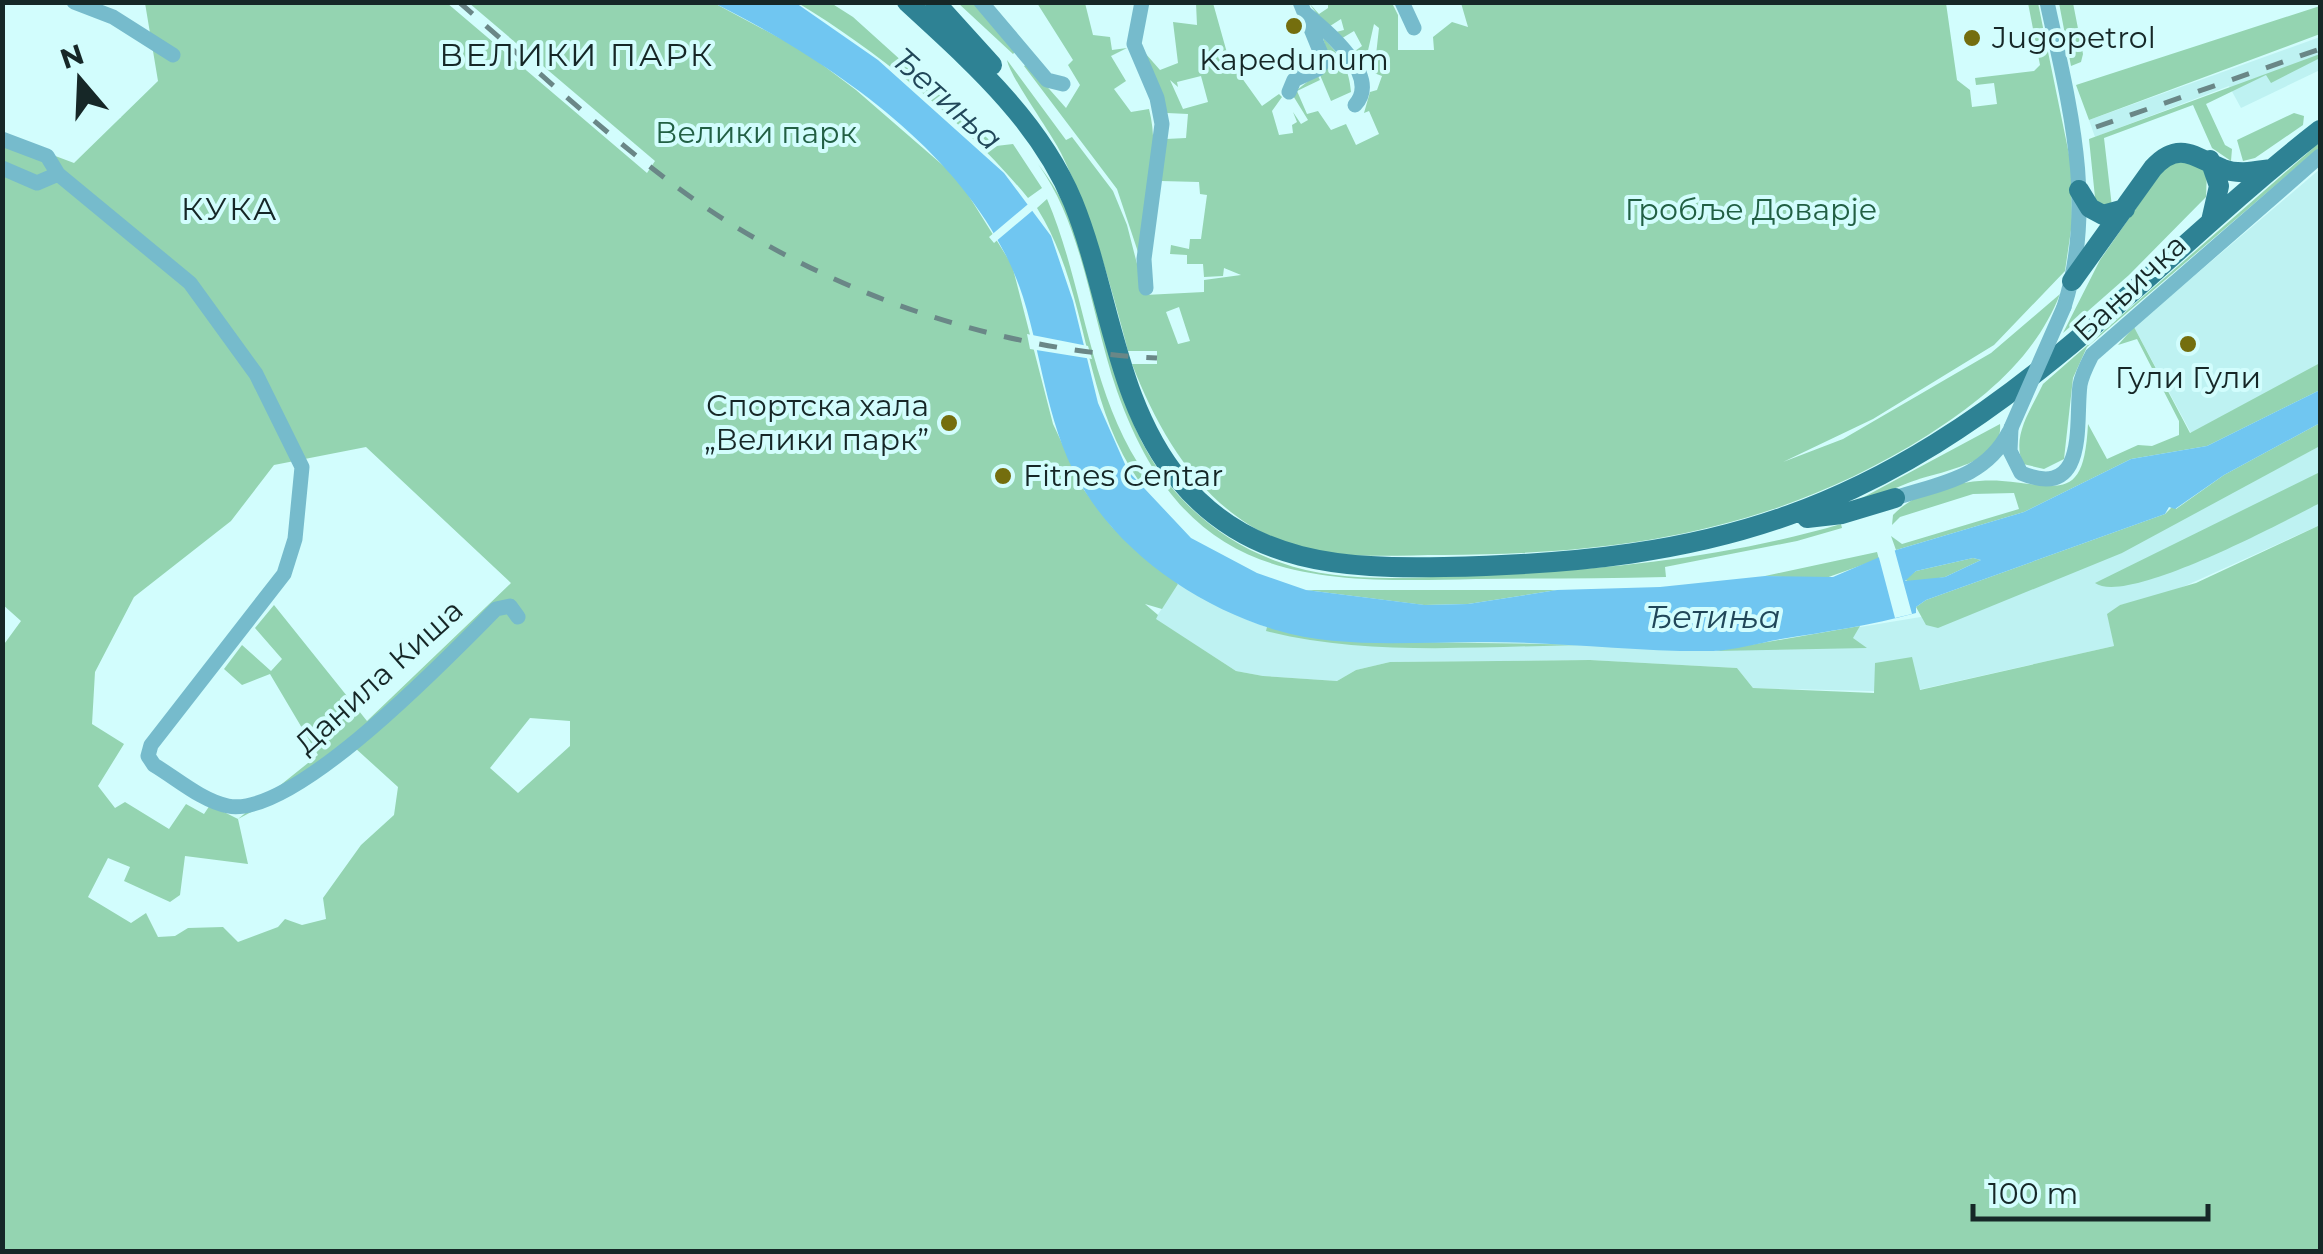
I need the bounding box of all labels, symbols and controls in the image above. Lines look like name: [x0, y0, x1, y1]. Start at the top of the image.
marker: Kapedunum: [1283, 15, 1305, 37]
place label: Jugopetrol: [1991, 19, 2156, 56]
marker: Jugopetrol: [1961, 27, 1983, 49]
north arrow: [30, 30, 130, 130]
district label: ВЕЛИКИ ПАРК: [439, 35, 715, 74]
text: N: [56, 37, 88, 76]
water label: Ђетиња: [884, 39, 1011, 158]
place label: Kapedunum: [1199, 41, 1389, 78]
park label: Велики парк: [655, 114, 858, 151]
district label: КУКА: [181, 189, 279, 228]
park label: Гробље Доварје: [1625, 191, 1877, 228]
street label: Бањичка: [2066, 226, 2194, 349]
marker: Гули Гули: [2177, 333, 2199, 355]
place label: Гули Гули: [2115, 359, 2261, 396]
place label: Спортска хала „Велики парк”: [704, 387, 929, 458]
marker: Спортска хала „Велики парк”: [938, 412, 960, 434]
place label: Fitnes Centar: [1023, 457, 1223, 494]
marker: Fitnes Centar: [992, 465, 1014, 487]
street label: Данила Киша: [287, 592, 470, 762]
water label: Ђетиња: [1646, 597, 1780, 636]
scale bar: [1973, 1159, 2208, 1221]
text: 100 m: [1988, 1175, 2078, 1212]

